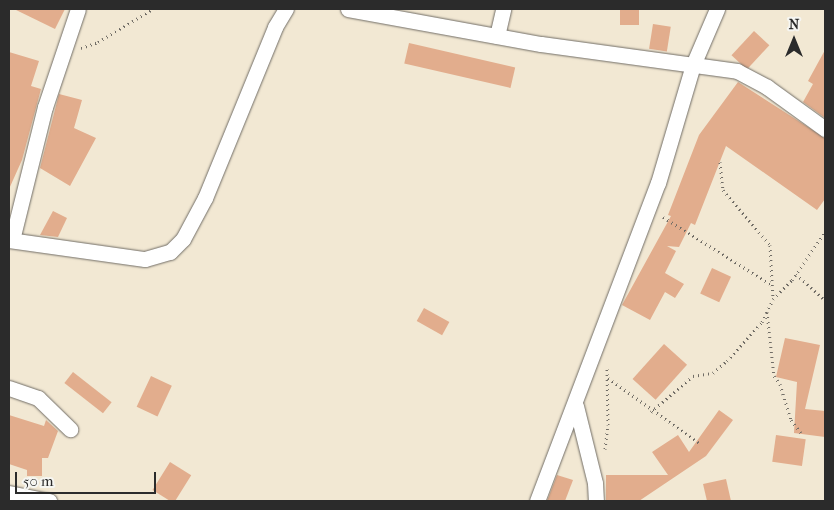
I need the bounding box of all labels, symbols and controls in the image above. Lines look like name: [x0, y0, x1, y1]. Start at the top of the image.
north arrow: [769, 15, 819, 65]
text: N: [789, 16, 799, 33]
scale bar: [18, 462, 159, 494]
text: 50 m: [23, 472, 53, 490]

